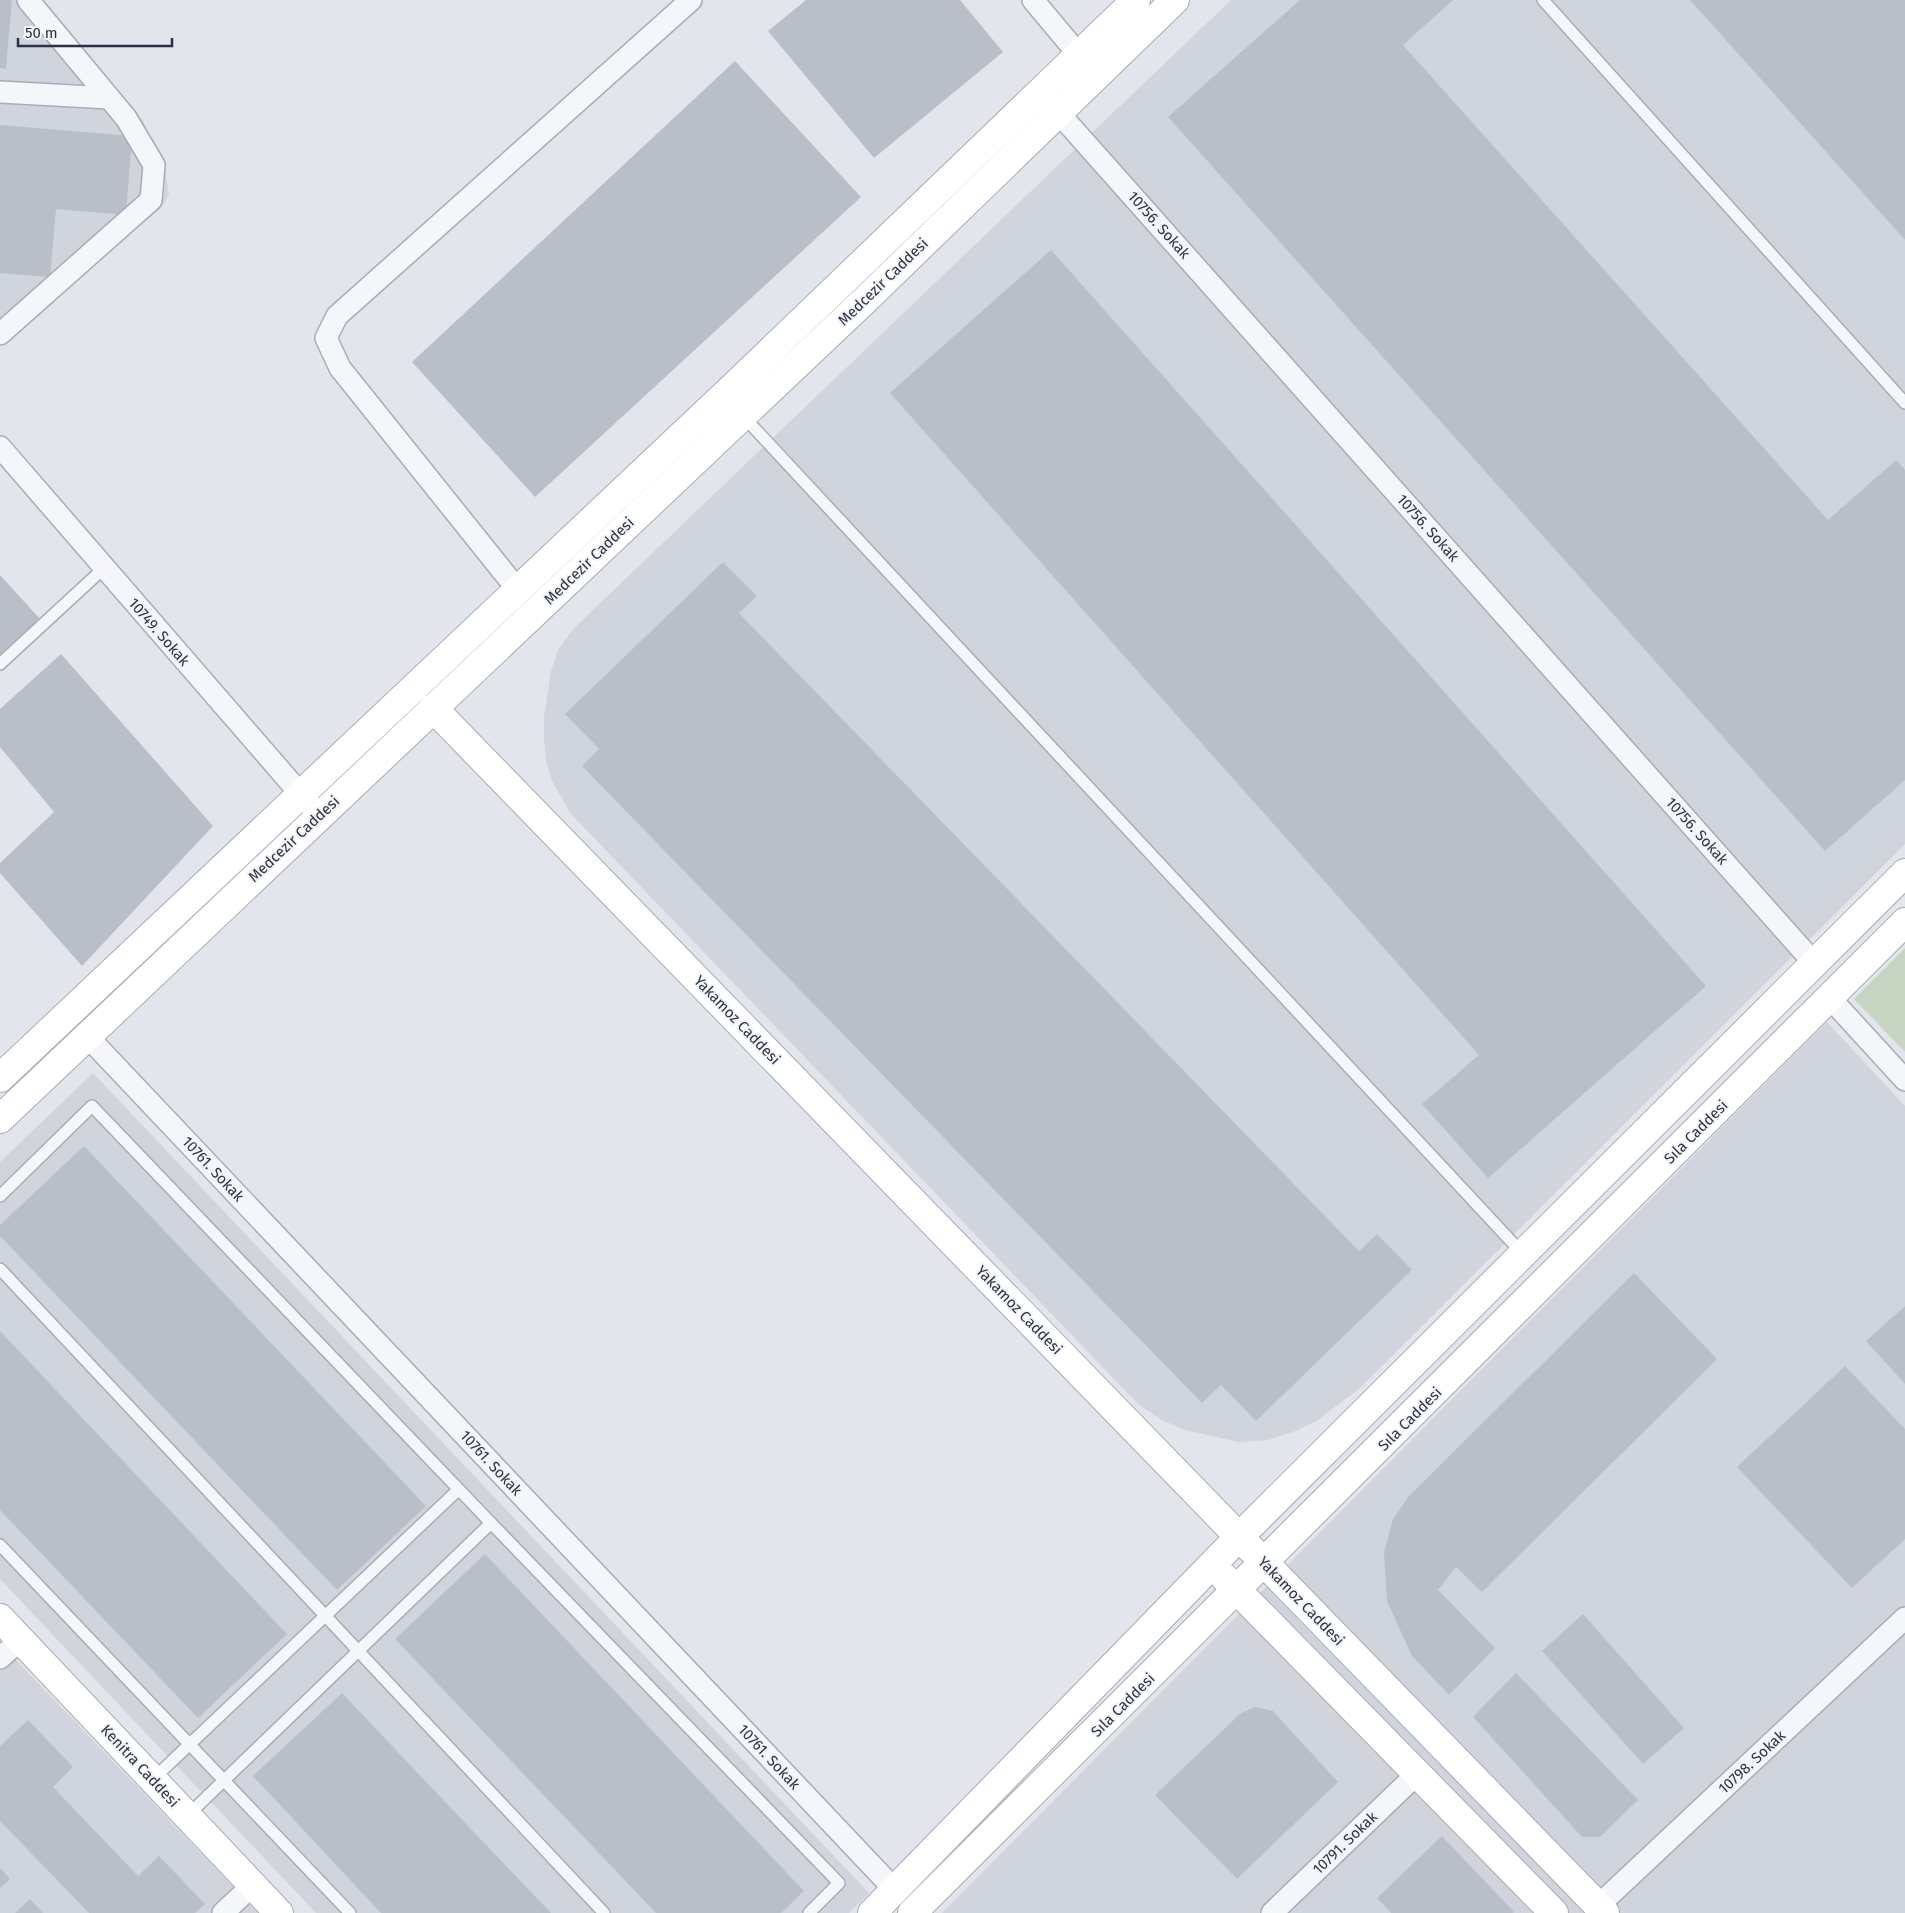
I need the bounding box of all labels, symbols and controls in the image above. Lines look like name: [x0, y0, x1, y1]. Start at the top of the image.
scale bar: [18, 15, 171, 47]
text: 50 m: [25, 24, 58, 42]
street label: 10756. Sokak: [1124, 188, 1194, 263]
street label: Medcezir Caddesi: [834, 235, 932, 329]
street label: 10756. Sokak: [1393, 491, 1463, 566]
street label: Medcezir Caddesi: [540, 514, 638, 608]
street label: 10749. Sokak: [125, 594, 194, 670]
street label: Medcezir Caddesi: [245, 792, 343, 886]
street label: 10756. Sokak: [1662, 794, 1732, 869]
street label: Yakamoz Caddesi: [690, 972, 784, 1068]
street label: Sıla Caddesi: [1660, 1096, 1732, 1168]
street label: 10761. Sokak: [178, 1133, 248, 1206]
street label: Yakamoz Caddesi: [972, 1262, 1066, 1358]
street label: Sıla Caddesi: [1374, 1383, 1446, 1455]
street label: 10761. Sokak: [456, 1427, 526, 1500]
street label: Yakamoz Caddesi: [1254, 1553, 1348, 1649]
street label: Sıla Caddesi: [1087, 1669, 1159, 1741]
street label: Kenitra Caddesi: [97, 1721, 183, 1811]
street label: 10761. Sokak: [734, 1721, 804, 1794]
street label: 10798. Sokak: [1715, 1726, 1789, 1798]
street label: 10791. Sokak: [1309, 1808, 1381, 1878]

